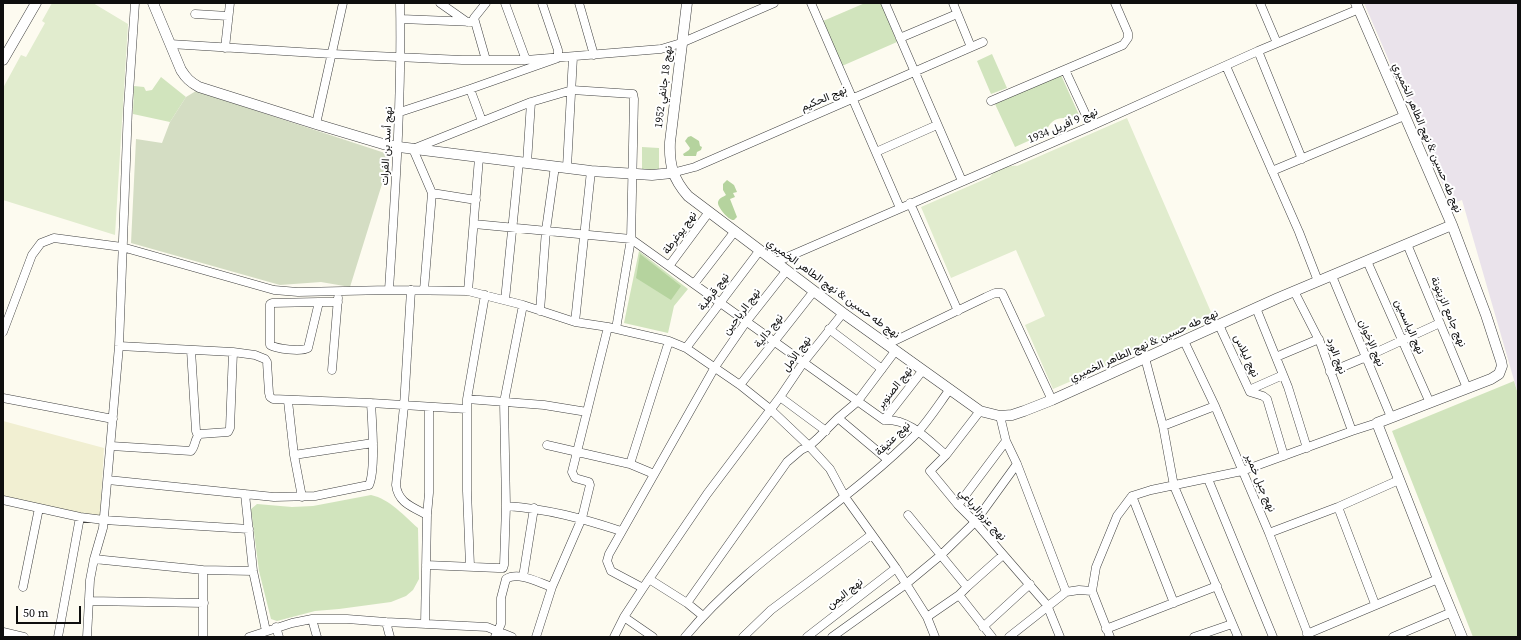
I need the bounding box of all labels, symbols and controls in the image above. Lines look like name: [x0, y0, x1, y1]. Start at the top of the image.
street label: نهج 18 جانفي 1952: [652, 45, 676, 129]
street label: نهج طه حسين & نهج الطاهر الخميري: [1389, 61, 1465, 215]
street label: نهج الحكيم: [799, 83, 849, 115]
street label: نهج 9 أفريل 1934: [1026, 105, 1100, 147]
street label: نهج أسد بن الفرات: [378, 106, 396, 186]
street label: نهج يوغرطة: [660, 209, 700, 257]
street label: نهج طه حسين & نهج الطاهر الخميري: [764, 236, 902, 342]
street label: نهج قرطبة: [696, 271, 732, 313]
street label: نهج جامع الزيتونة: [1427, 275, 1469, 349]
street label: نهج الرياحين: [720, 286, 764, 338]
street label: نهج الياسمين: [1391, 298, 1427, 356]
street label: نهج طه حسين & نهج الطاهر الخميري: [1068, 307, 1220, 385]
street label: نهج دالية: [752, 311, 786, 351]
street label: نهج الإخوان: [1355, 317, 1387, 369]
street label: نهج ليلاس: [1230, 333, 1262, 379]
street label: نهج الأمل: [780, 334, 814, 374]
street label: نهج الورد: [1323, 336, 1349, 376]
street label: نهج الصنوبر: [874, 364, 916, 412]
street label: نهج عتيقة: [873, 419, 913, 459]
street label: نهج جبل خمير: [1242, 452, 1278, 514]
street label: نهج عزوزالرباعي: [955, 486, 1009, 544]
street label: نهج اليمن: [824, 576, 866, 612]
scale bar: [18, 598, 83, 624]
text: 50 m: [23, 605, 49, 621]

